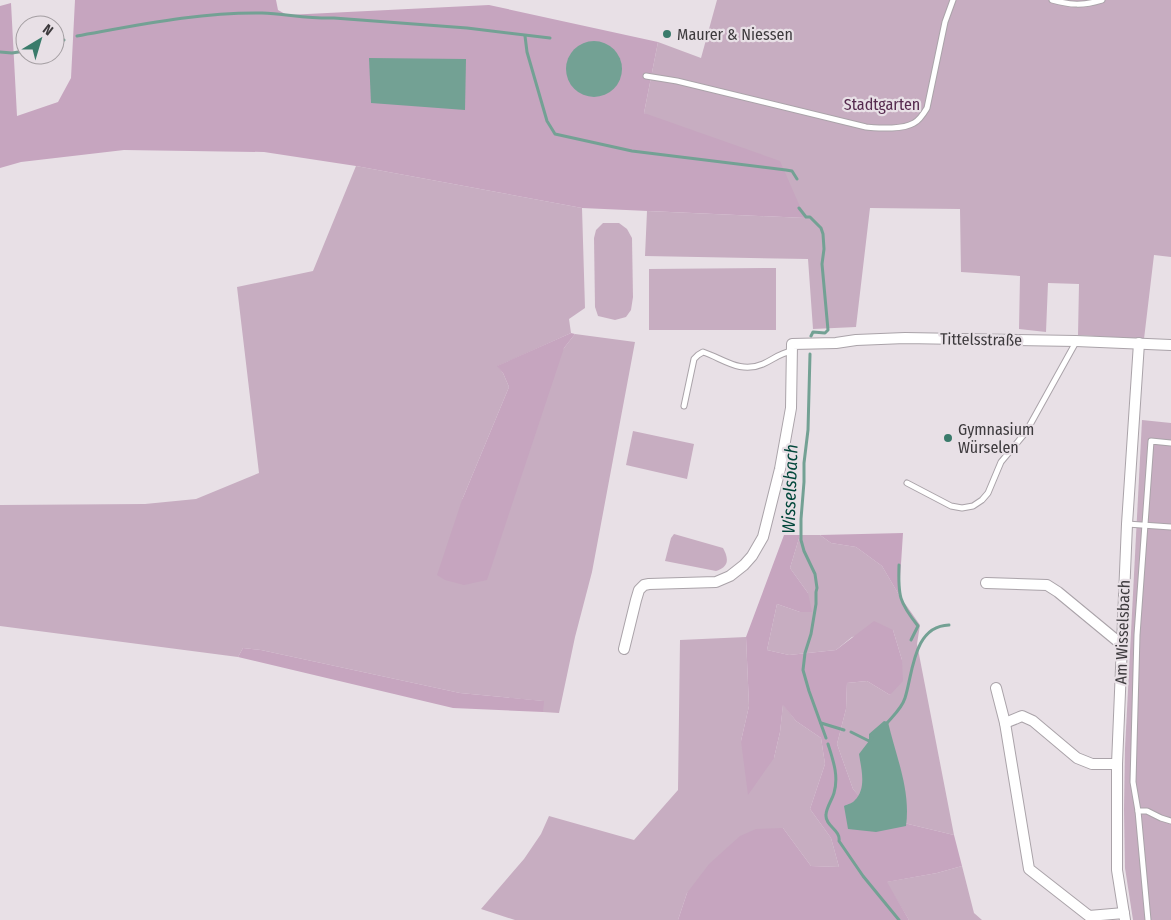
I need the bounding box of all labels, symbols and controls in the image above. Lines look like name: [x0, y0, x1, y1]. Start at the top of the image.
north arrow: [15, 15, 65, 65]
text: N: [39, 21, 56, 39]
place label: Maurer & Niessen: [677, 25, 793, 44]
marker: Maurer & Niessen: [661, 28, 673, 40]
park label: Stadtgarten: [844, 95, 920, 114]
street label: Tittelsstraße: [940, 329, 1022, 350]
place label: Gymnasium Würselen: [958, 420, 1034, 457]
marker: Gymnasium Würselen: [942, 432, 954, 444]
water label: Wisselsbach: [777, 444, 803, 534]
street label: Am Wisselsbach: [1111, 579, 1134, 685]

